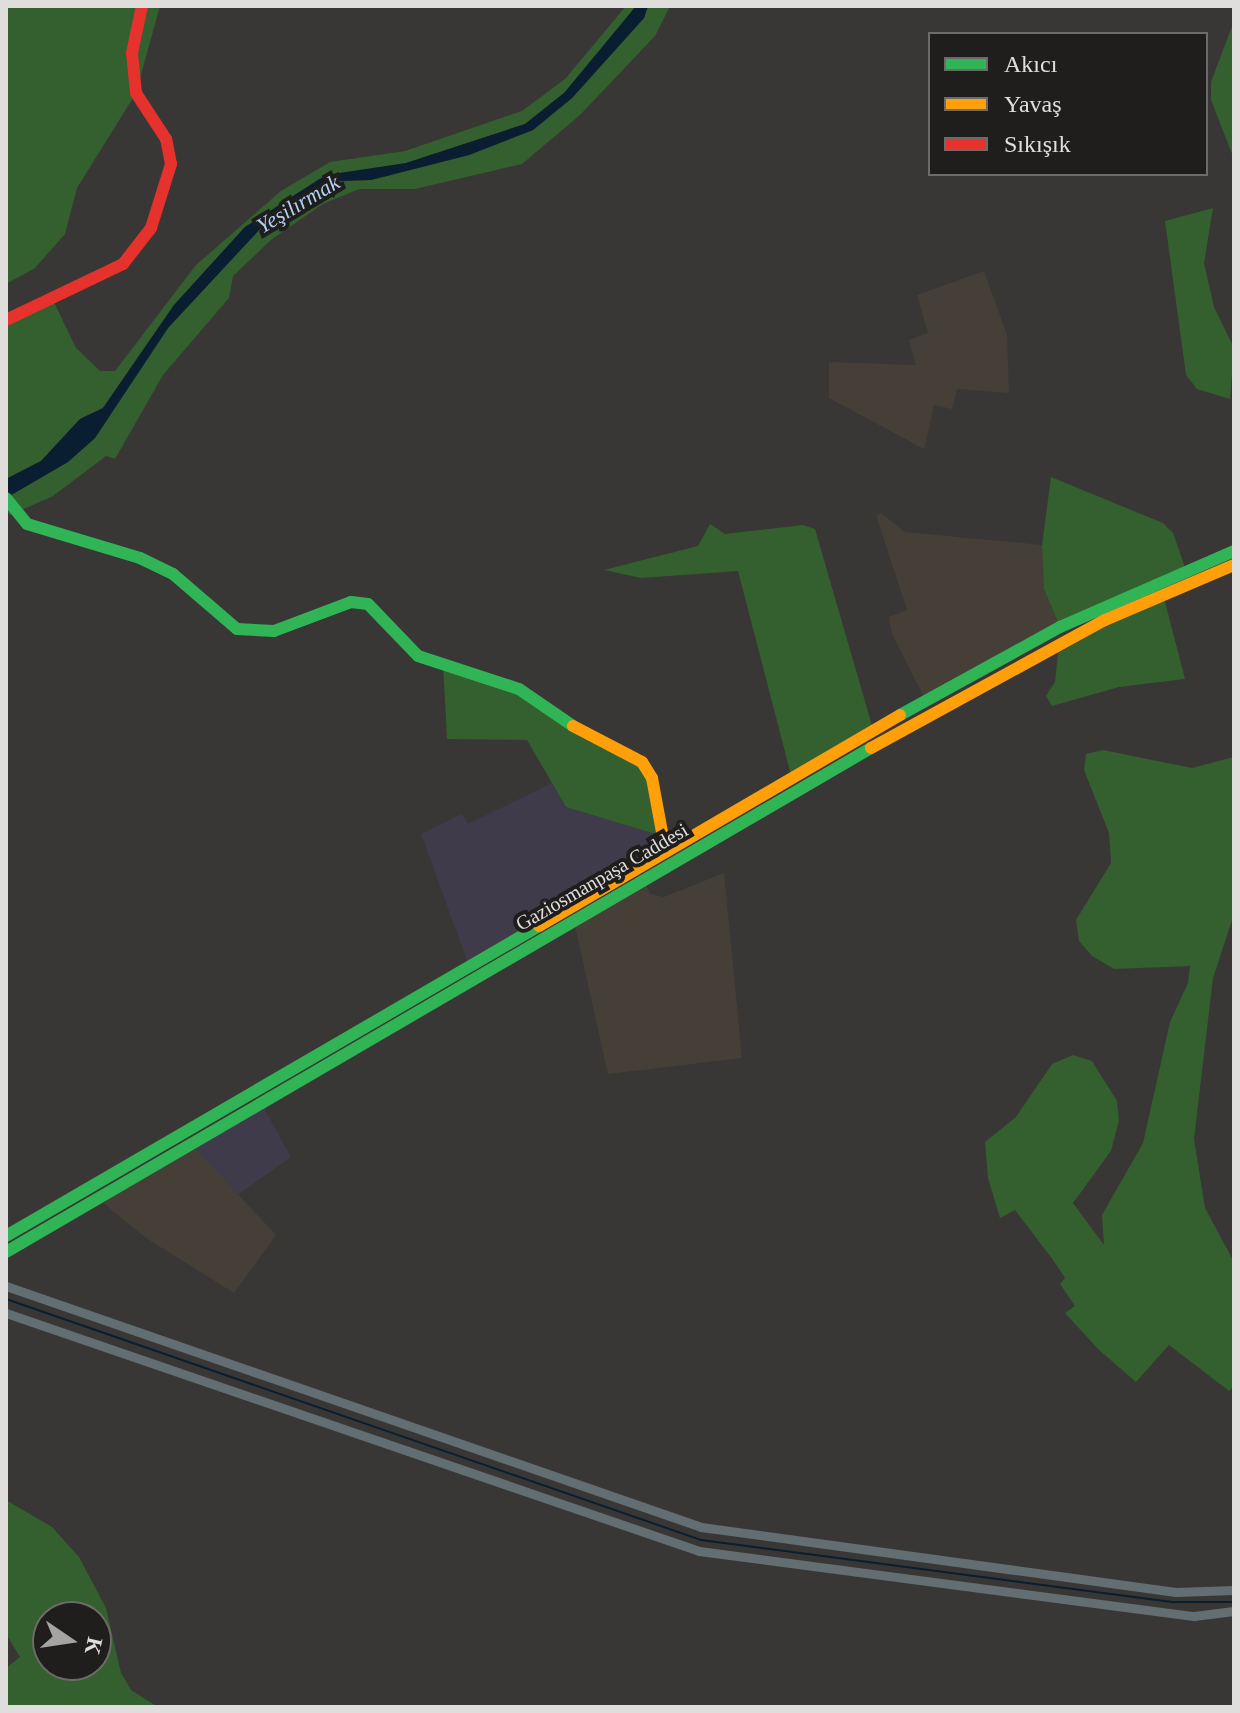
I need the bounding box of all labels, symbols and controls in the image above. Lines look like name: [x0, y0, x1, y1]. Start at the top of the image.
legend: [928, 32, 1208, 176]
text: Akıcı: [1004, 51, 1057, 77]
text: Yavaş: [1004, 91, 1062, 117]
text: Sıkışık: [1004, 131, 1071, 157]
water label: Yeşilırmak: [252, 169, 344, 239]
street label: Gaziosmanpaşa Caddesi: [512, 818, 692, 936]
north arrow: [32, 1601, 112, 1681]
text: K: [80, 1635, 108, 1657]

